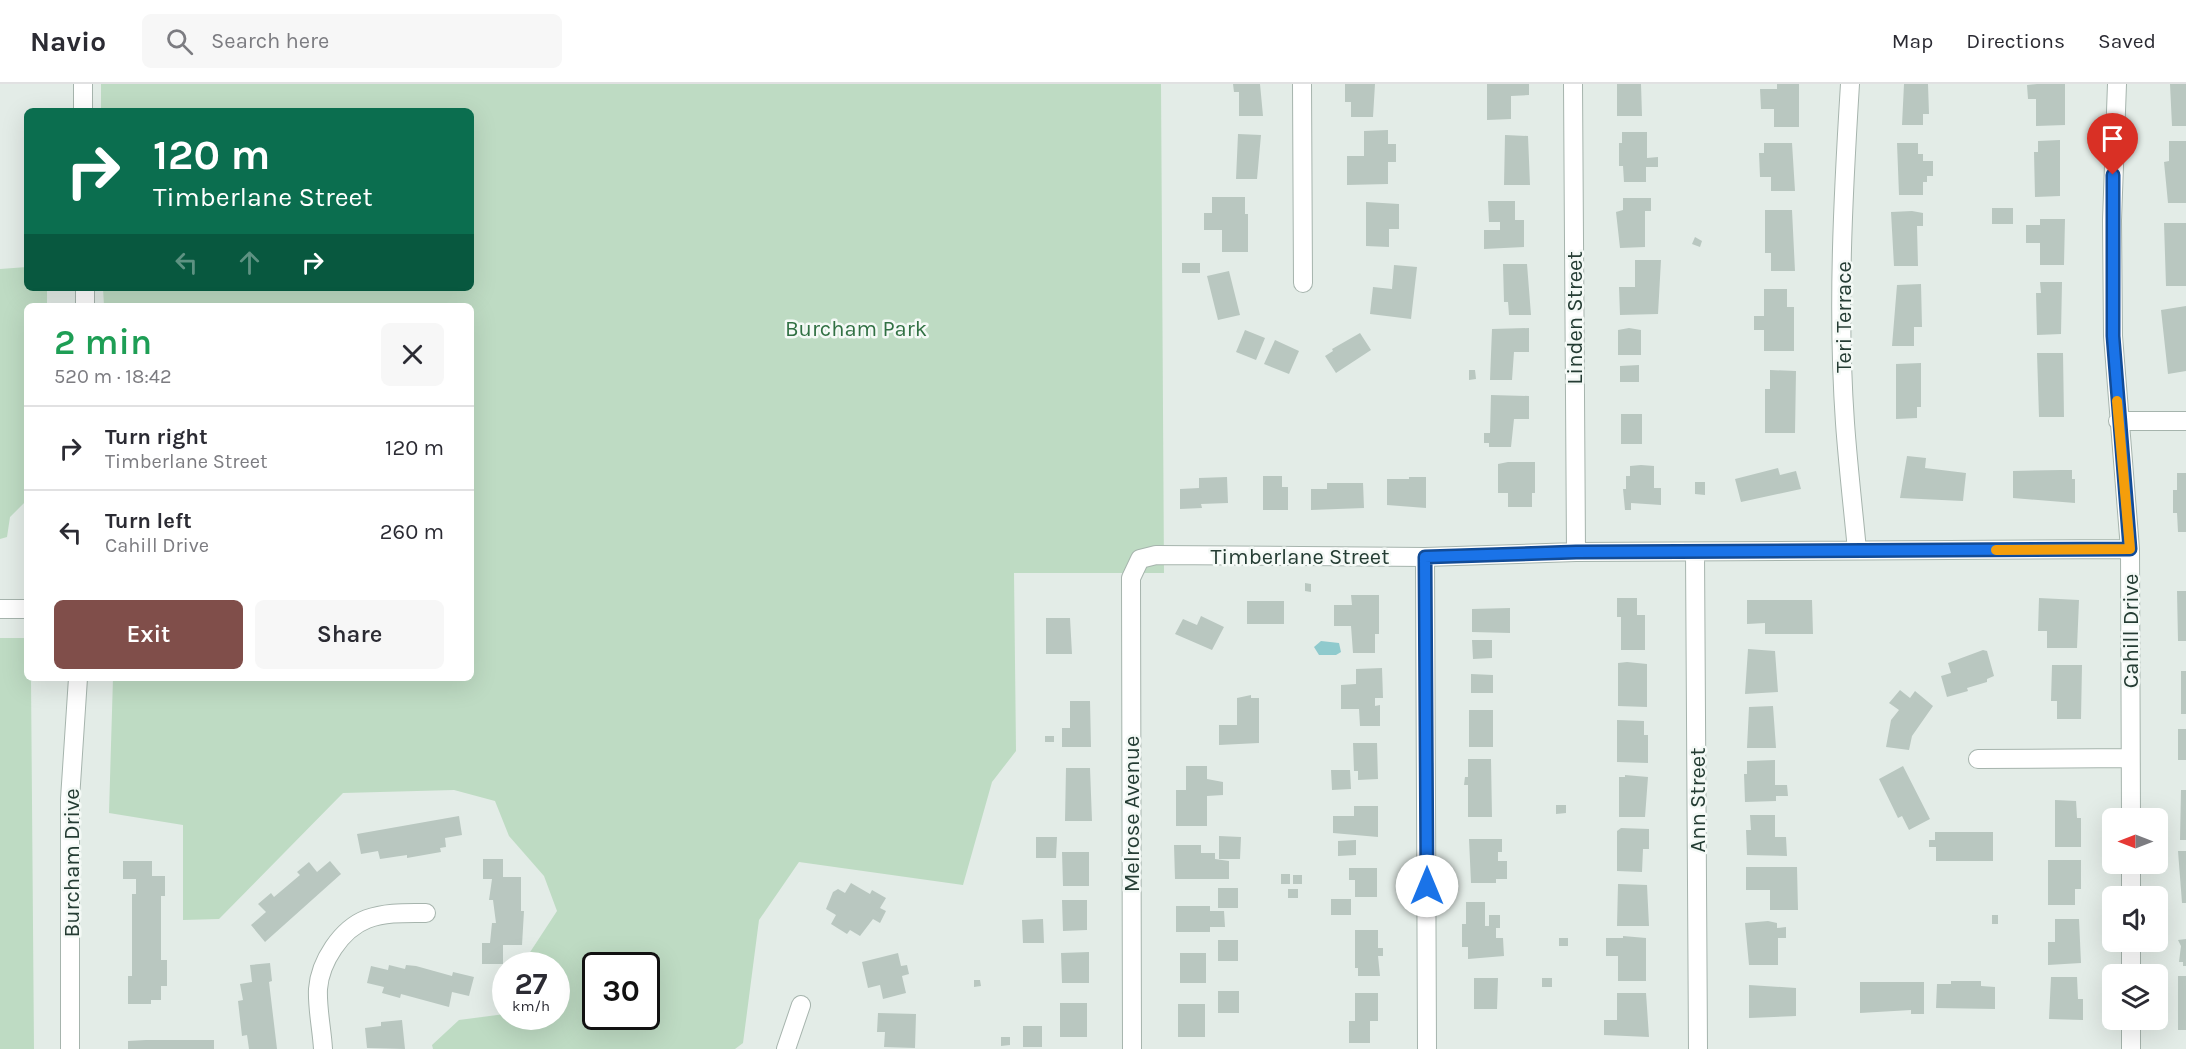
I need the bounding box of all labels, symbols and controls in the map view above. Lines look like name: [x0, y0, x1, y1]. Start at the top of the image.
search box: [142, 14, 562, 68]
text: Navio: [30, 25, 106, 58]
icon: search: [163, 25, 196, 58]
text: Search here: [211, 28, 329, 54]
text: Map: [1892, 29, 1933, 53]
text: Directions: [1966, 29, 2065, 53]
text: Saved: [2098, 29, 2156, 53]
pin: [2087, 113, 2138, 175]
icon: arrive: [2096, 122, 2129, 155]
text: 120 m: [153, 130, 270, 180]
icon: right: [54, 132, 132, 210]
text: Timberlane Street: [153, 181, 373, 213]
icon: left: [170, 246, 203, 279]
icon: ahead: [233, 246, 266, 279]
icon: right: [296, 246, 329, 279]
street label: Linden Street: [1562, 251, 1588, 385]
street label: Teri Terrace: [1831, 261, 1857, 373]
park label: Burcham Park: [785, 316, 927, 342]
text: 2 min: [54, 321, 152, 363]
button: close: [381, 323, 444, 386]
text: 520 m · 18:42: [54, 365, 172, 388]
text: Turn right: [105, 424, 208, 450]
icon: right: [54, 432, 87, 465]
text: 120 m: [385, 435, 444, 461]
text: Timberlane Street: [105, 450, 268, 473]
text: Turn left: [105, 508, 192, 534]
icon: left: [54, 516, 87, 549]
text: 260 m: [380, 519, 444, 545]
text: Cahill Drive: [105, 534, 209, 557]
street label: Timberlane Street: [1211, 544, 1389, 570]
street label: Cahill Drive: [2118, 574, 2144, 688]
button: Exit: [54, 600, 243, 669]
button: Share: [255, 600, 444, 669]
street label: Melrose Avenue: [1119, 736, 1145, 892]
street label: Ann Street: [1685, 748, 1711, 852]
street label: Burcham Drive: [59, 789, 85, 937]
north arrow: [2102, 808, 2168, 874]
map controls: [2102, 808, 2168, 1030]
position arrow: [1395, 854, 1459, 918]
button: sound: [2102, 886, 2168, 952]
speed limit sign: 30: [582, 952, 660, 1030]
button: layers: [2102, 964, 2168, 1030]
text: 27: [514, 966, 548, 1002]
text: km/h: [512, 997, 550, 1015]

